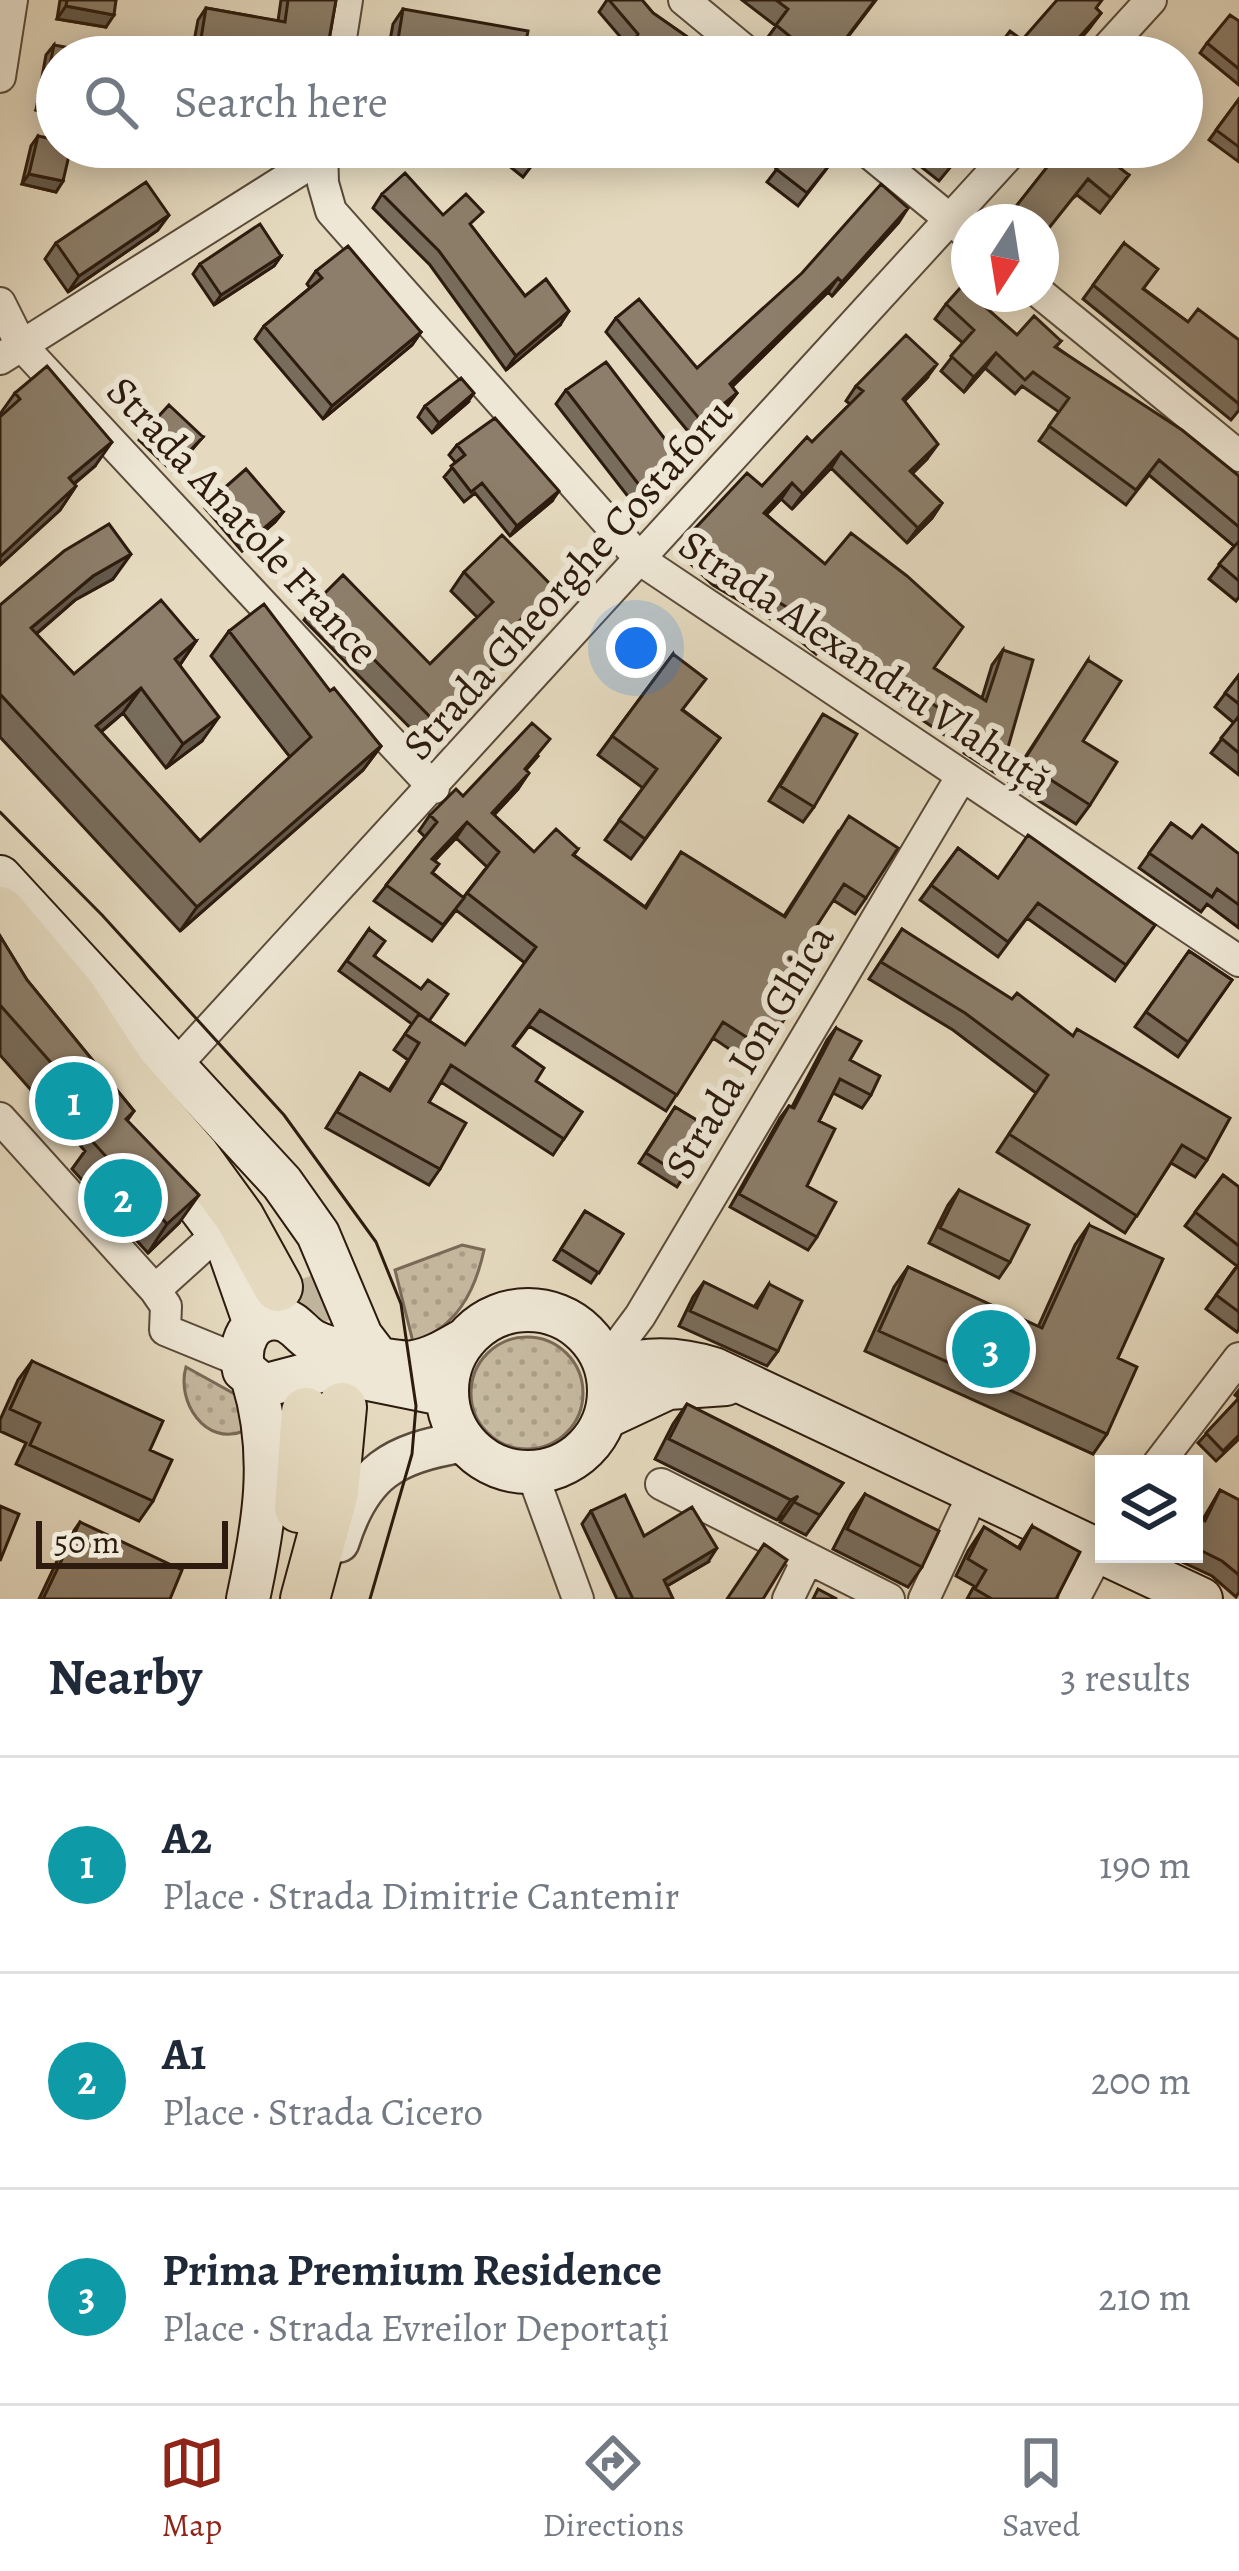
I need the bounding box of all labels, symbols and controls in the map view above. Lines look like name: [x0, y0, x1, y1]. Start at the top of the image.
search box: [36, 36, 1203, 168]
icon: search: [78, 69, 144, 135]
text: Search here: [174, 71, 388, 133]
north arrow: [951, 204, 1059, 312]
street label: Strada Anatole France: [94, 363, 392, 677]
street label: Strada Gheorghe Costaforu: [389, 386, 745, 772]
street label: Strada Alexandru Vlahuță: [668, 516, 1064, 809]
your location: [606, 618, 666, 678]
street label: Strada Ion Ghica: [651, 913, 848, 1189]
pin: 1: [35, 1056, 113, 1146]
pin: 2: [84, 1153, 162, 1243]
pin: 3: [952, 1304, 1030, 1394]
map controls: [1095, 1455, 1203, 1563]
button: layers: [1095, 1455, 1203, 1563]
scale bar: [36, 1515, 228, 1568]
text: 50 m: [54, 1519, 120, 1564]
text: Nearby: [48, 1642, 202, 1712]
text: 3 results: [1060, 1651, 1191, 1704]
text: A2: [162, 1807, 212, 1869]
text: 1: [80, 1838, 94, 1891]
text: 190 m: [1099, 1838, 1191, 1891]
text: Place · Strada Dimitrie Cantemir: [162, 1869, 679, 1922]
text: A1: [162, 2023, 206, 2085]
text: 2: [78, 2054, 96, 2107]
text: 200 m: [1091, 2054, 1191, 2107]
text: Place · Strada Cicero: [162, 2085, 483, 2138]
text: Prima Premium Residence: [162, 2239, 662, 2301]
text: 3: [79, 2270, 95, 2323]
text: 210 m: [1098, 2270, 1191, 2323]
text: Place · Strada Evreilor Deportaţi: [162, 2301, 669, 2354]
tab: Map: [159, 2430, 225, 2547]
tab: Directions: [543, 2430, 684, 2547]
tab: Saved: [1002, 2430, 1080, 2547]

